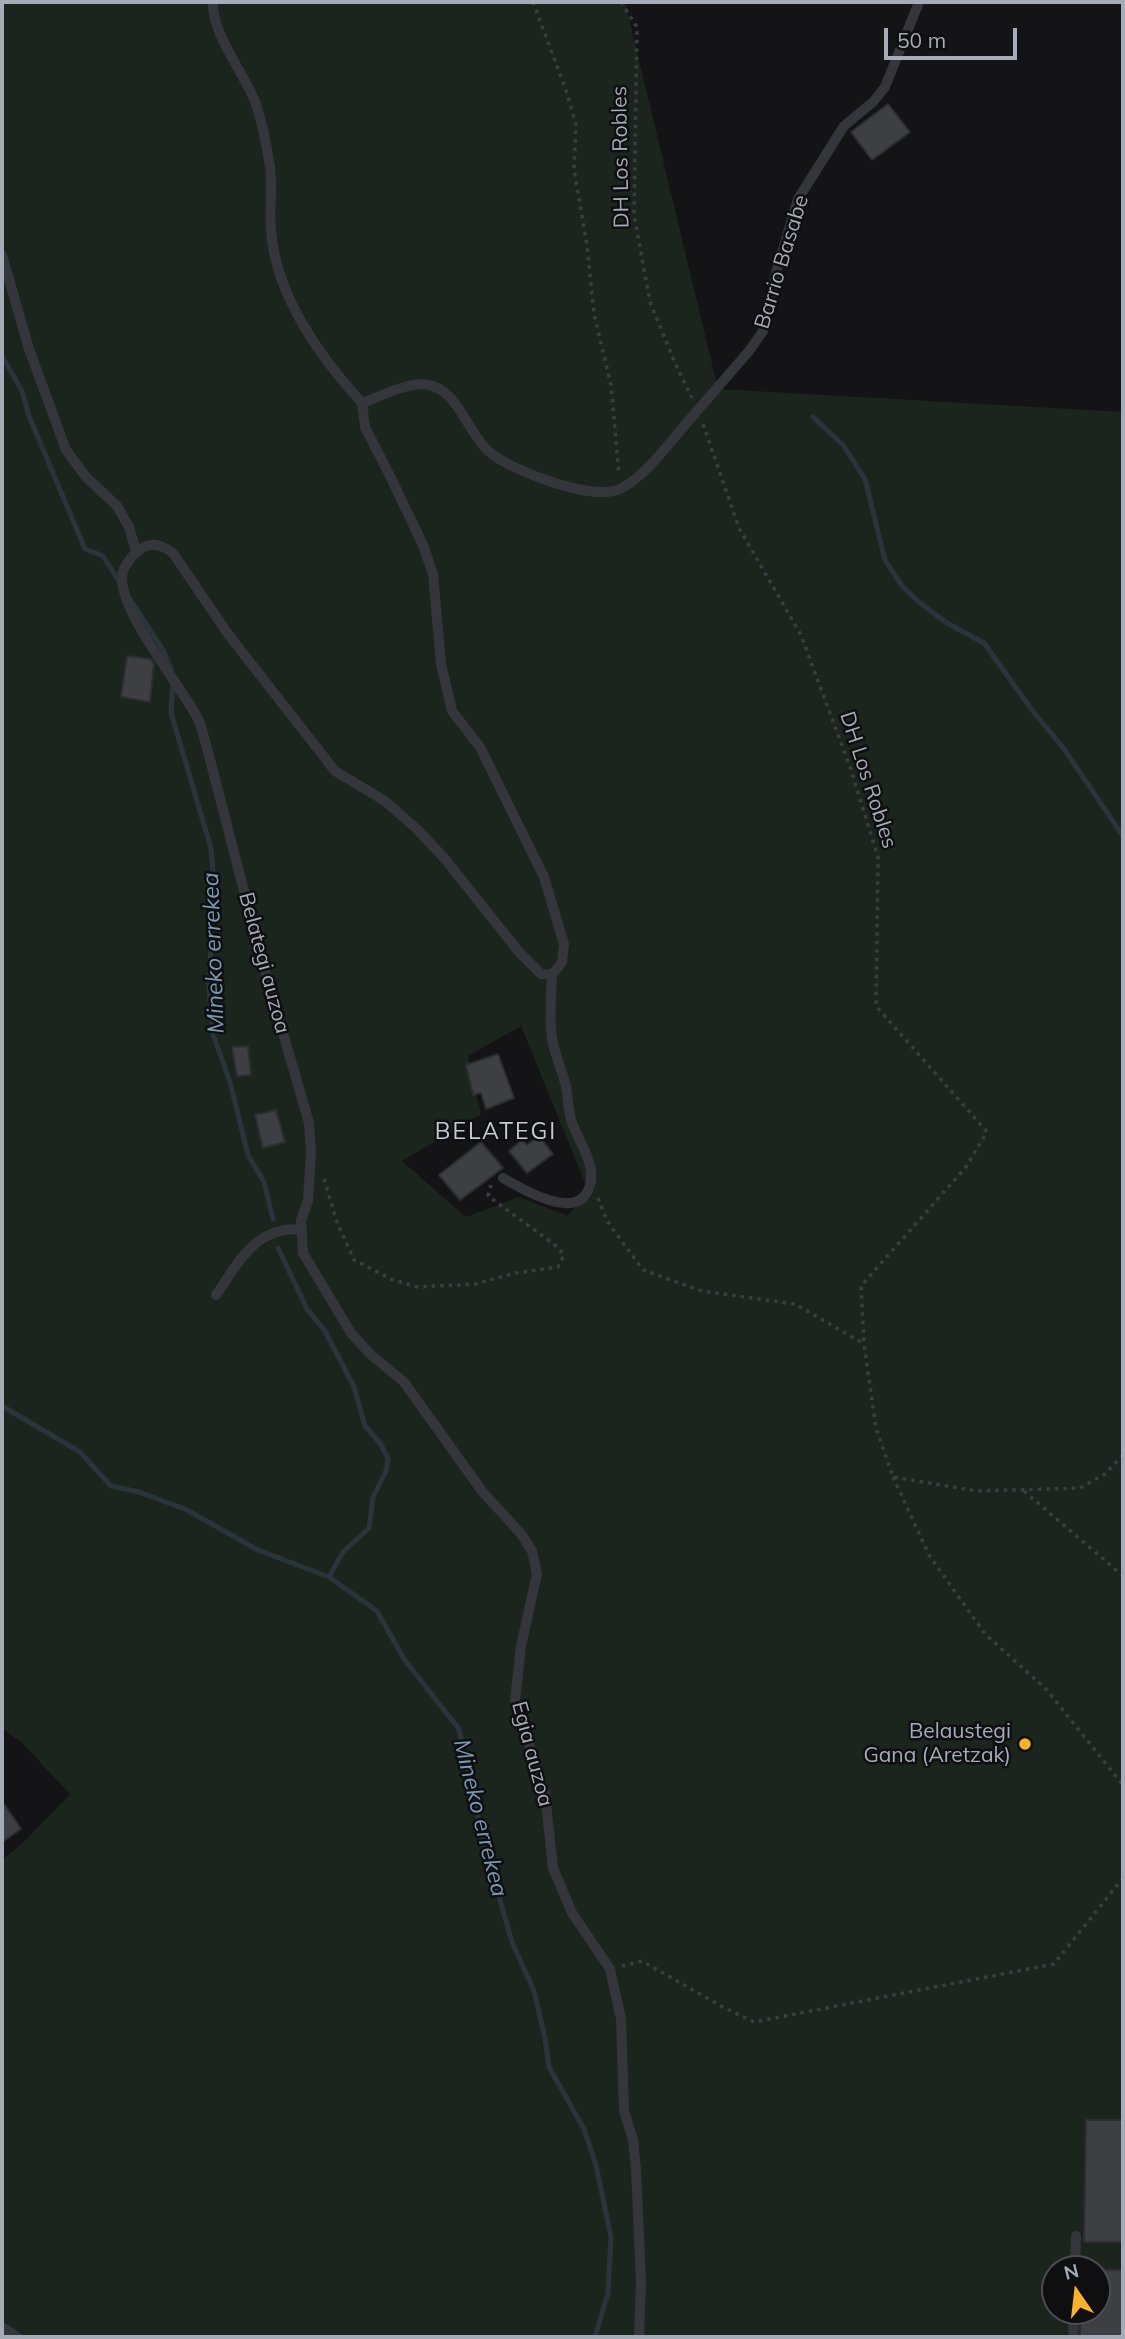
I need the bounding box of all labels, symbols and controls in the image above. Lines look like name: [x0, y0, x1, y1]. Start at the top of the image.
scale bar: [887, 14, 1020, 58]
text: 50 m: [897, 27, 946, 53]
street label: DH Los Robles: [607, 86, 635, 228]
street label: Barrio Basabe: [750, 192, 814, 332]
street label: DH Los Robles: [834, 708, 902, 852]
water label: Mineko errekea: [197, 872, 231, 1034]
street label: Belategi auzoa: [233, 890, 295, 1036]
district label: BELATEGI: [436, 1118, 556, 1146]
street label: Egia auzoa: [506, 1699, 558, 1809]
place label: Belaustegi Gana (Aretzak): [863, 1719, 1011, 1769]
water label: Mineko errekea: [447, 1736, 513, 1900]
marker: Belaustegi Gana (Aretzak): [1017, 1736, 1033, 1752]
north arrow: [1041, 2255, 1111, 2325]
text: N: [1062, 2258, 1081, 2285]

